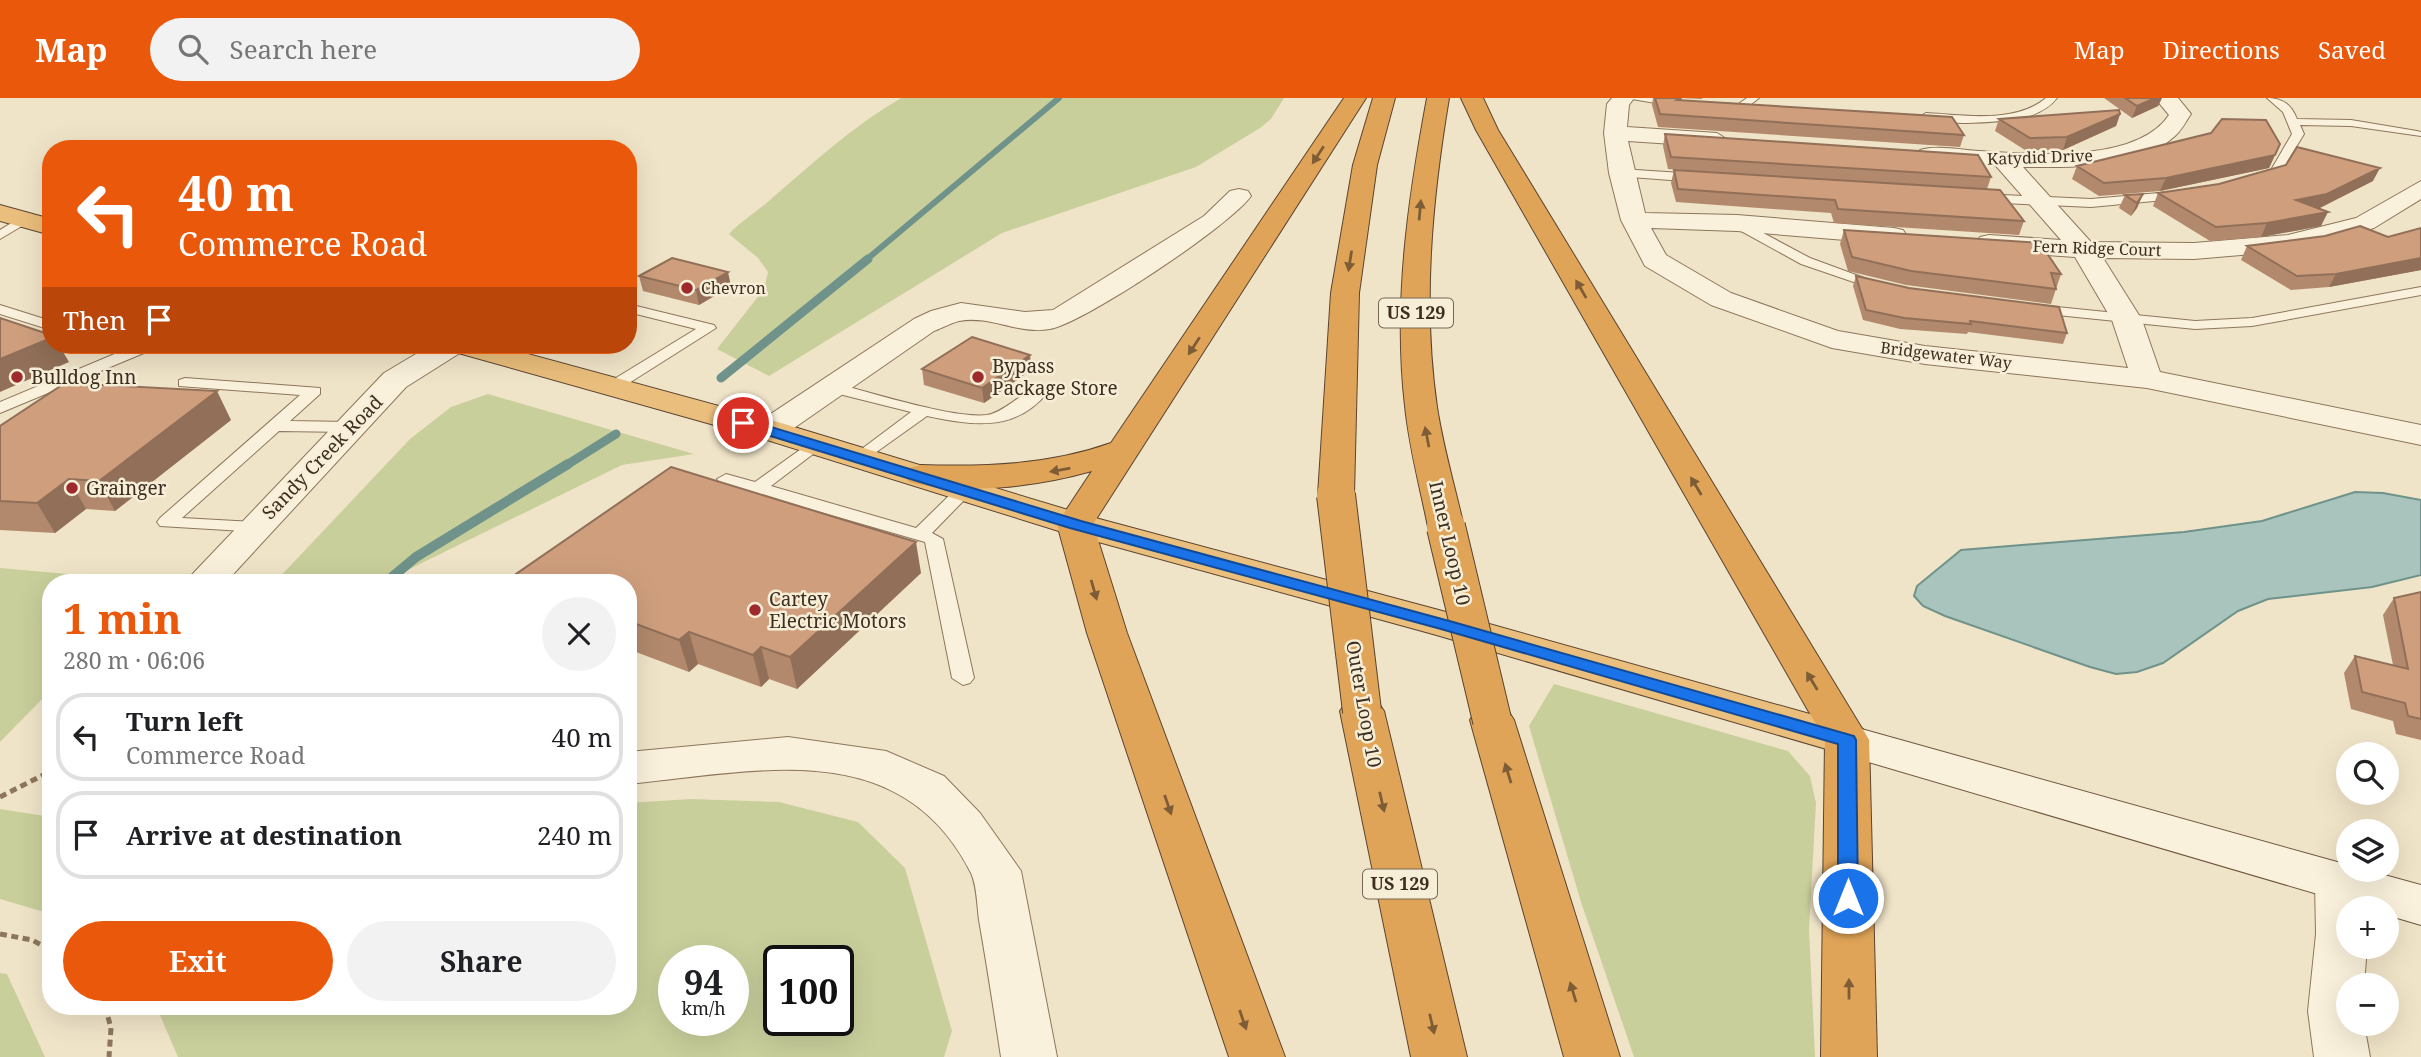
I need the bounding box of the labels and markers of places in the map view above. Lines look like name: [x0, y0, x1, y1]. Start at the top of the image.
place label: Chevron: [701, 277, 766, 299]
marker: Chevron: [679, 280, 695, 296]
place label: Bypass Package Store: [992, 353, 1118, 401]
place label: Bulldog Inn: [31, 364, 137, 390]
marker: Bulldog Inn: [9, 369, 25, 385]
marker: Bypass Package Store: [970, 369, 986, 385]
pin: [713, 393, 773, 453]
place label: Grainger: [86, 475, 167, 501]
marker: Grainger: [64, 480, 80, 496]
place label: Cartey Electric Motors: [769, 586, 906, 634]
marker: Cartey Electric Motors: [747, 602, 763, 618]

